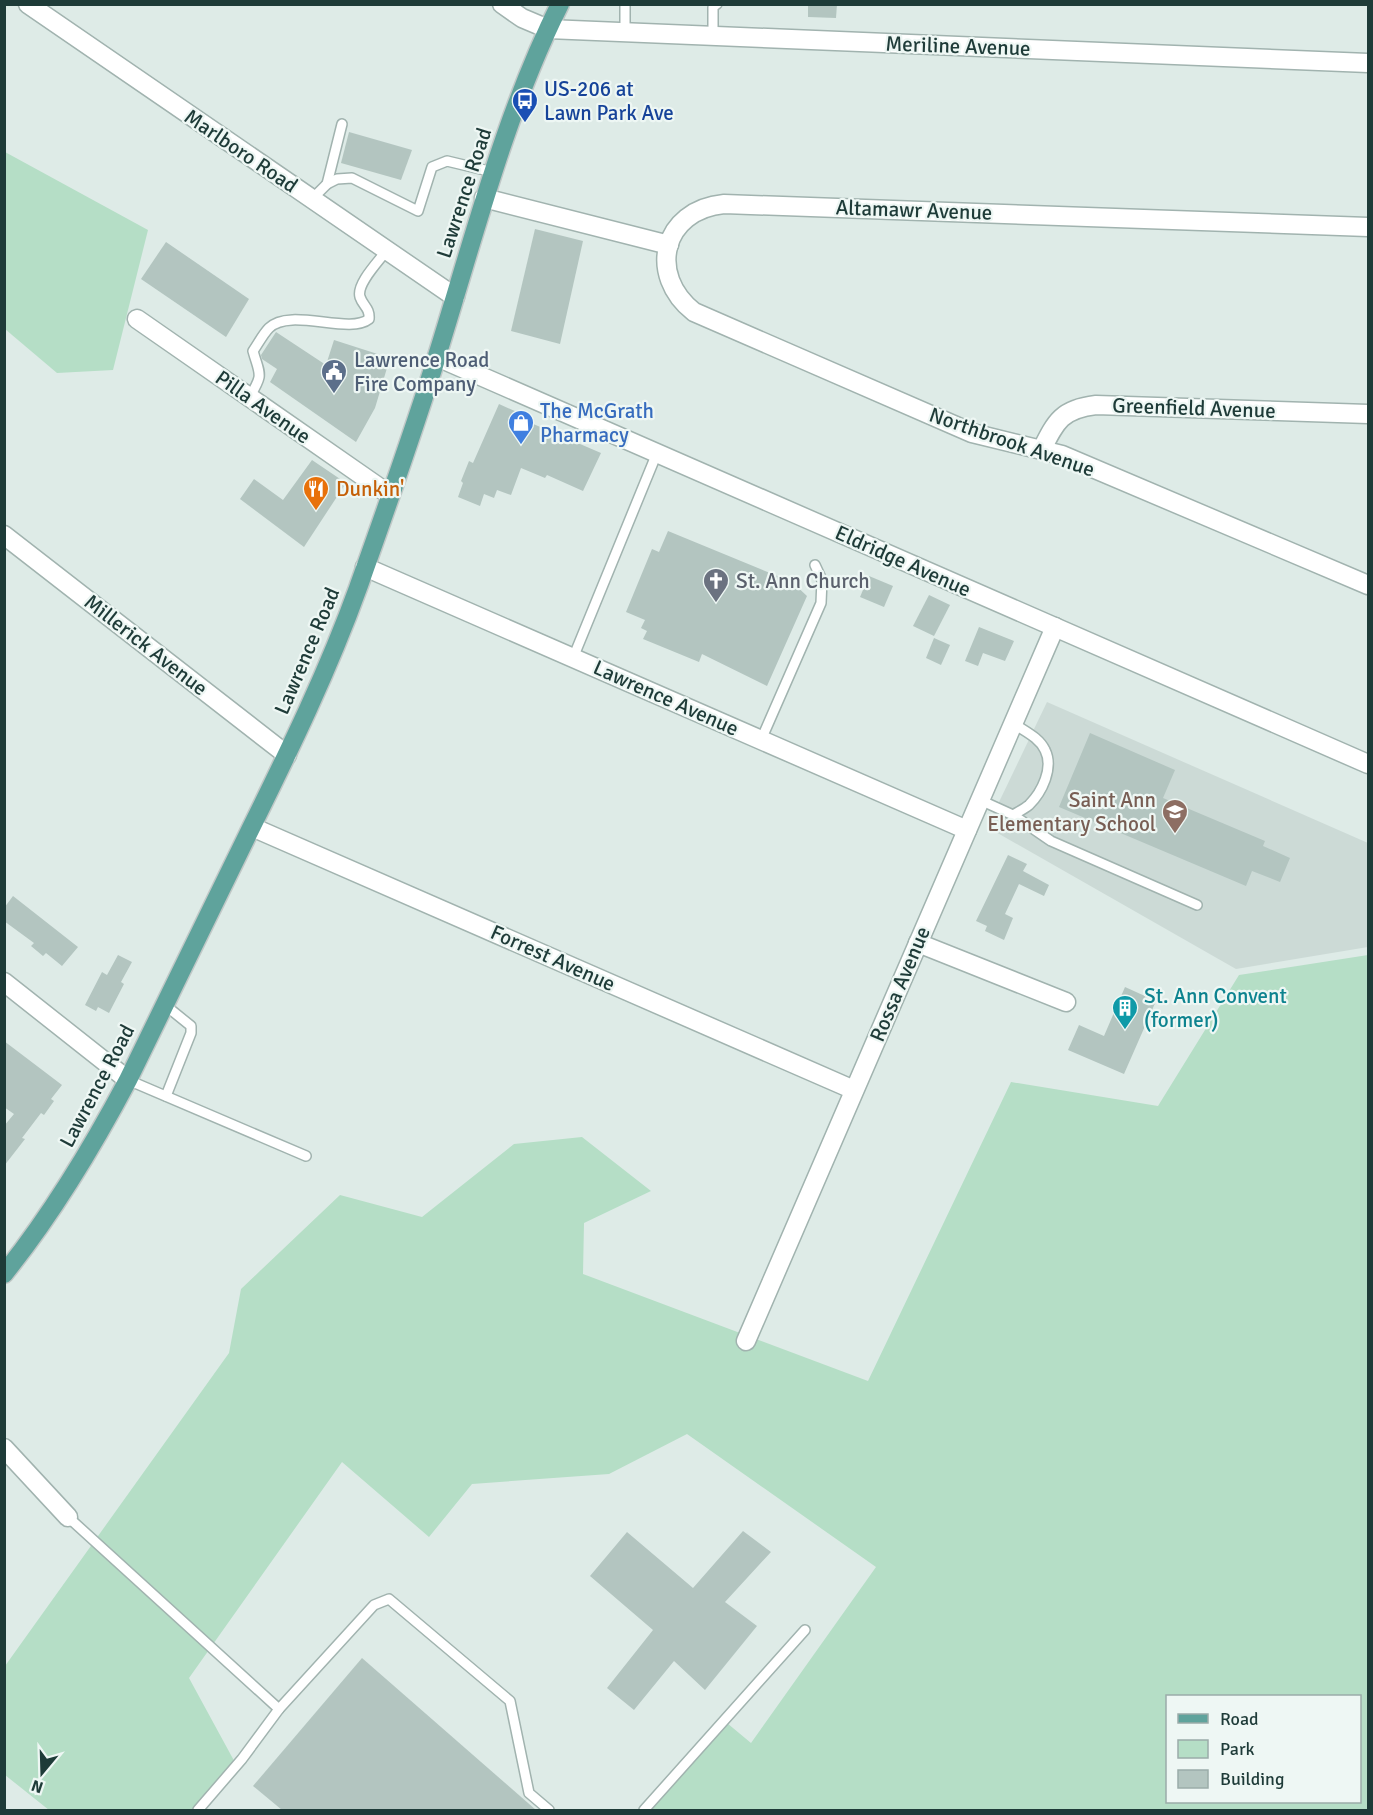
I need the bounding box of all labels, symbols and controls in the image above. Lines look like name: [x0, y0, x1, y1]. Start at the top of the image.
street label: Meriline Avenue: [885, 30, 1031, 62]
place label: US-206 at Lawn Park Ave: [544, 76, 674, 126]
bus stop icon: US-206 at Lawn Park Ave: [510, 86, 540, 124]
street label: Marlboro Road: [179, 104, 303, 198]
street label: Lawrence Road: [431, 125, 497, 261]
street label: Altamawr Avenue: [835, 194, 993, 226]
place label: Lawrence Road Fire Company: [354, 347, 489, 397]
public building icon: Lawrence Road Fire Company: [319, 357, 349, 395]
street label: Pilla Avenue: [210, 365, 316, 449]
street label: Greenfield Avenue: [1112, 392, 1276, 424]
place label: The McGrath Pharmacy: [540, 398, 654, 448]
street label: Northbrook Avenue: [926, 402, 1098, 482]
shop icon: The McGrath Pharmacy: [506, 408, 536, 446]
restaurant icon: Dunkin': [301, 474, 331, 512]
place label: Dunkin': [336, 476, 404, 502]
street label: Eldridge Avenue: [831, 519, 975, 603]
church icon: St. Ann Church: [701, 566, 731, 604]
place label: St. Ann Church: [736, 568, 870, 594]
street label: Lawrence Road: [269, 584, 345, 718]
street label: Millerick Avenue: [79, 589, 213, 701]
street label: Lawrence Avenue: [589, 654, 743, 742]
place label: Saint Ann Elementary School: [987, 787, 1156, 837]
school or university icon: Saint Ann Elementary School: [1160, 797, 1190, 835]
street label: Forrest Avenue: [487, 919, 619, 997]
street label: Rossa Avenue: [864, 922, 936, 1046]
place label: St. Ann Convent (former): [1144, 983, 1287, 1033]
building icon: St. Ann Convent (former): [1110, 993, 1140, 1031]
street label: Lawrence Road: [54, 1020, 140, 1152]
legend: [1166, 1695, 1361, 1803]
text: Road: [1220, 1708, 1259, 1730]
text: Park: [1220, 1738, 1255, 1760]
north arrow: [12, 1743, 72, 1803]
text: Building: [1220, 1768, 1284, 1790]
text: N: [29, 1775, 46, 1798]

